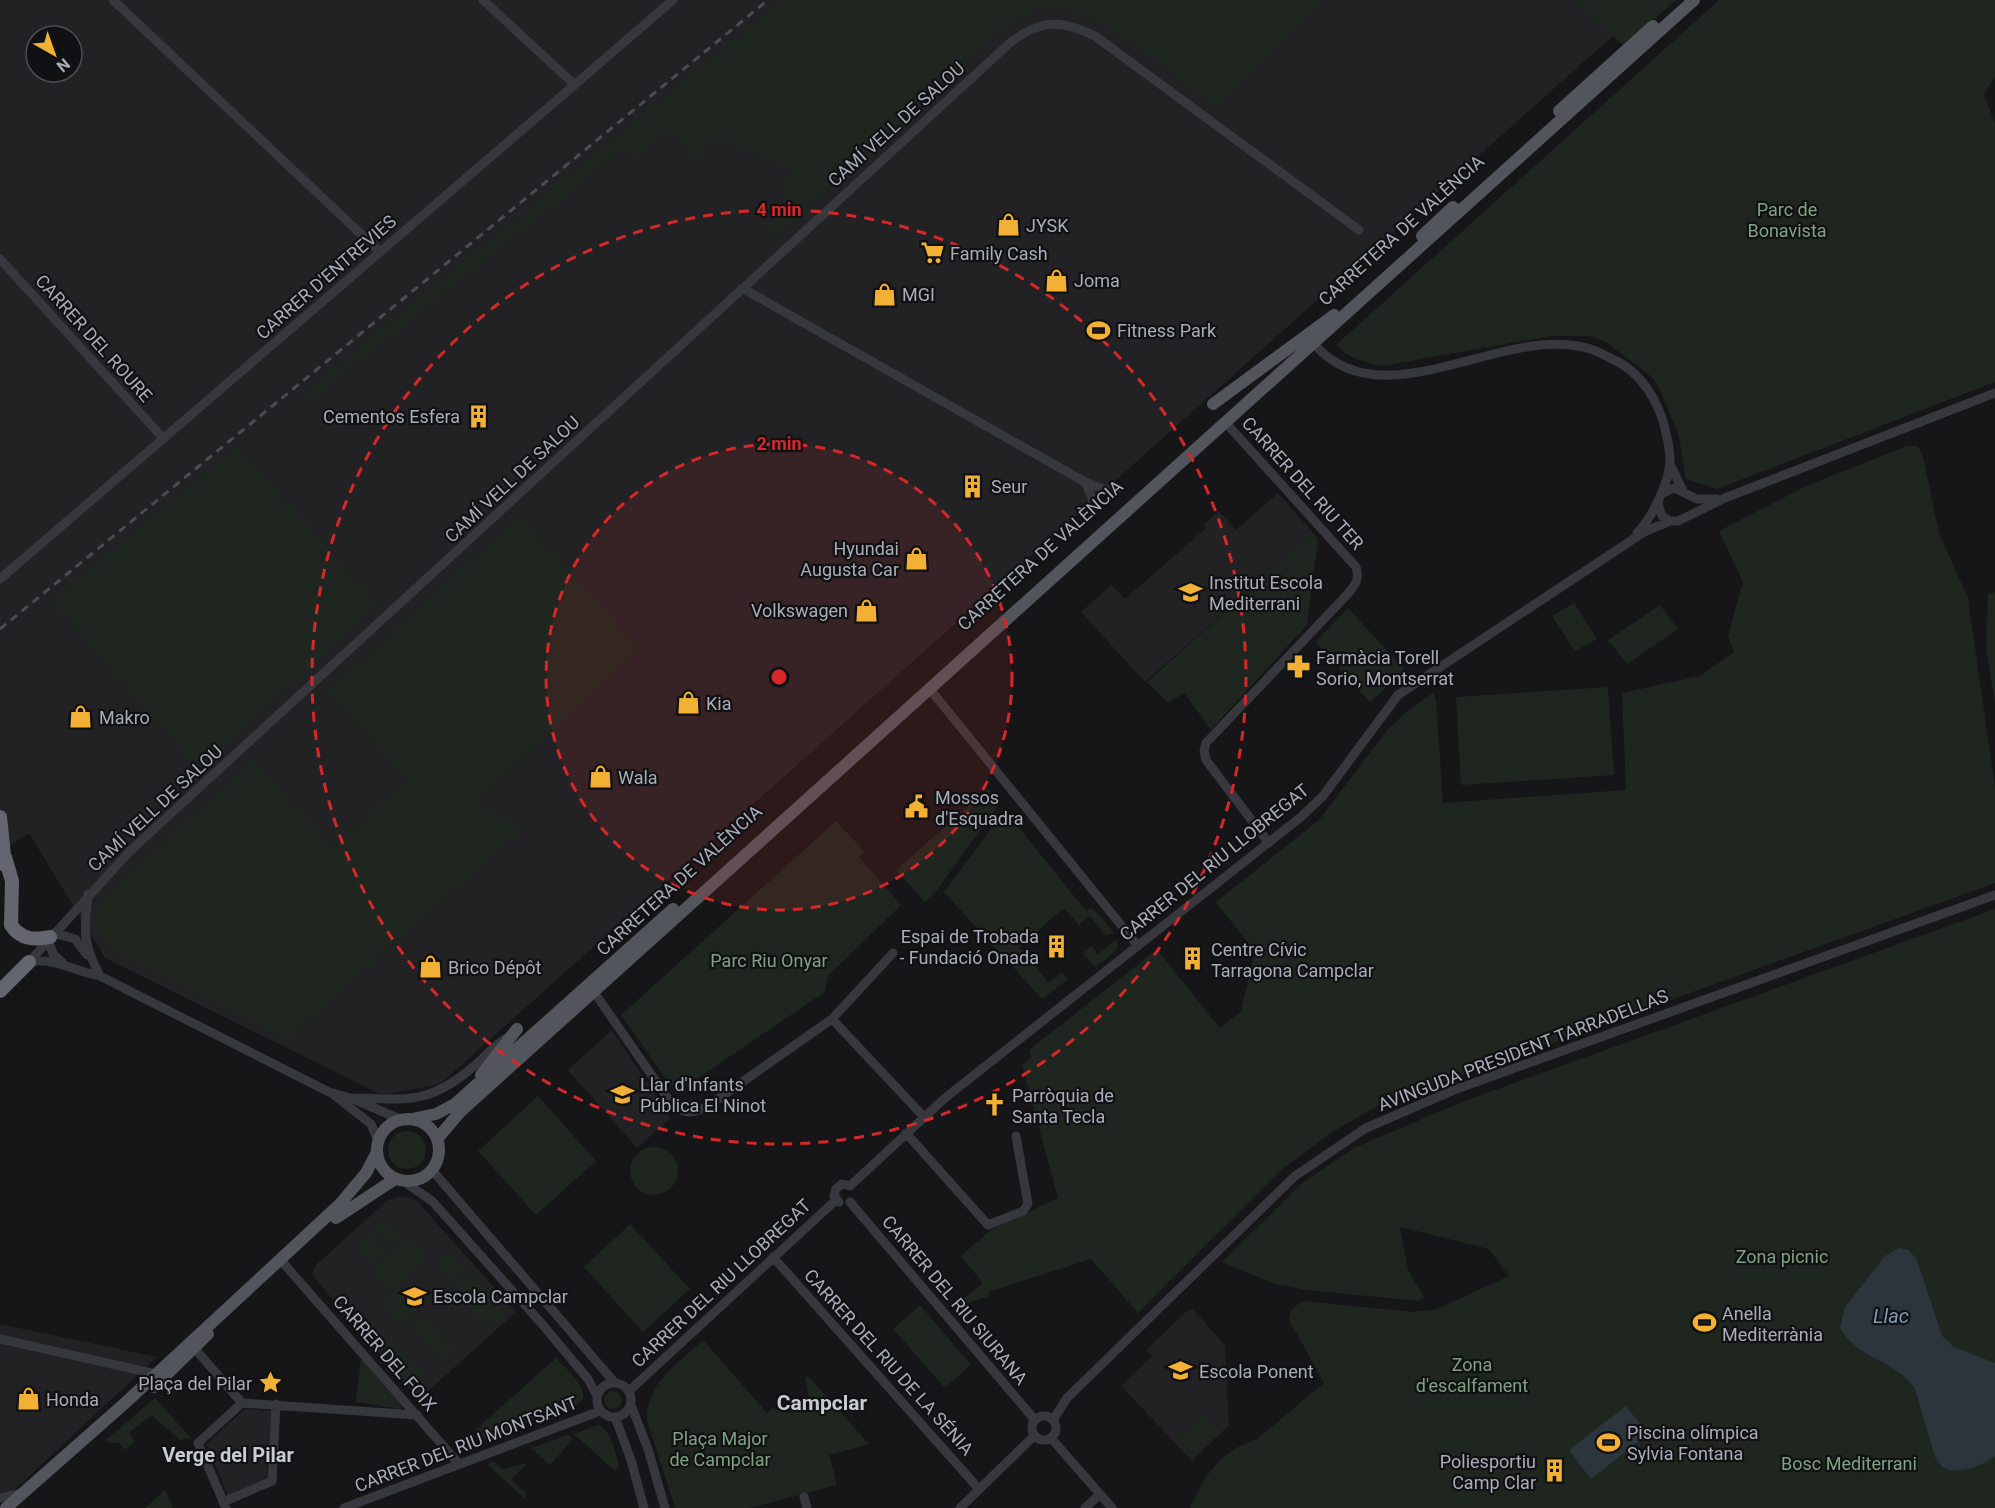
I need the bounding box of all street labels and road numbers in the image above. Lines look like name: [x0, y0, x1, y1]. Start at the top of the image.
street label: CAMÍ VELL DE SALOU: [824, 57, 968, 191]
street label: CARRETERA DE VALÈNCIA: [1314, 150, 1488, 310]
street label: CARRER D'ENTREVIES: [252, 210, 400, 343]
street label: CARRER DEL ROURE: [31, 270, 157, 406]
street label: CAMÍ VELL DE SALOU: [440, 411, 584, 547]
street label: CARRER DEL RIU TER: [1238, 412, 1368, 554]
street label: CARRETERA DE VALÈNCIA: [953, 475, 1127, 635]
street label: CAMÍ VELL DE SALOU: [83, 740, 227, 876]
street label: CARRER DEL RIU LLOBREGAT: [1115, 779, 1313, 945]
street label: CARRETERA DE VALÈNCIA: [592, 800, 766, 960]
street label: AVINGUDA PRESIDENT TARRADELLAS: [1375, 985, 1671, 1115]
street label: CARRER DEL RIU LLOBREGAT: [627, 1194, 815, 1372]
street label: CARRER DEL RIU SIURANA: [878, 1211, 1032, 1389]
street label: CARRER DEL RIU DE LA SÉNIA: [800, 1265, 978, 1459]
street label: CARRER DEL FOIX: [329, 1291, 441, 1415]
street label: CARRER DEL RIU MONTSANT: [352, 1392, 581, 1496]

